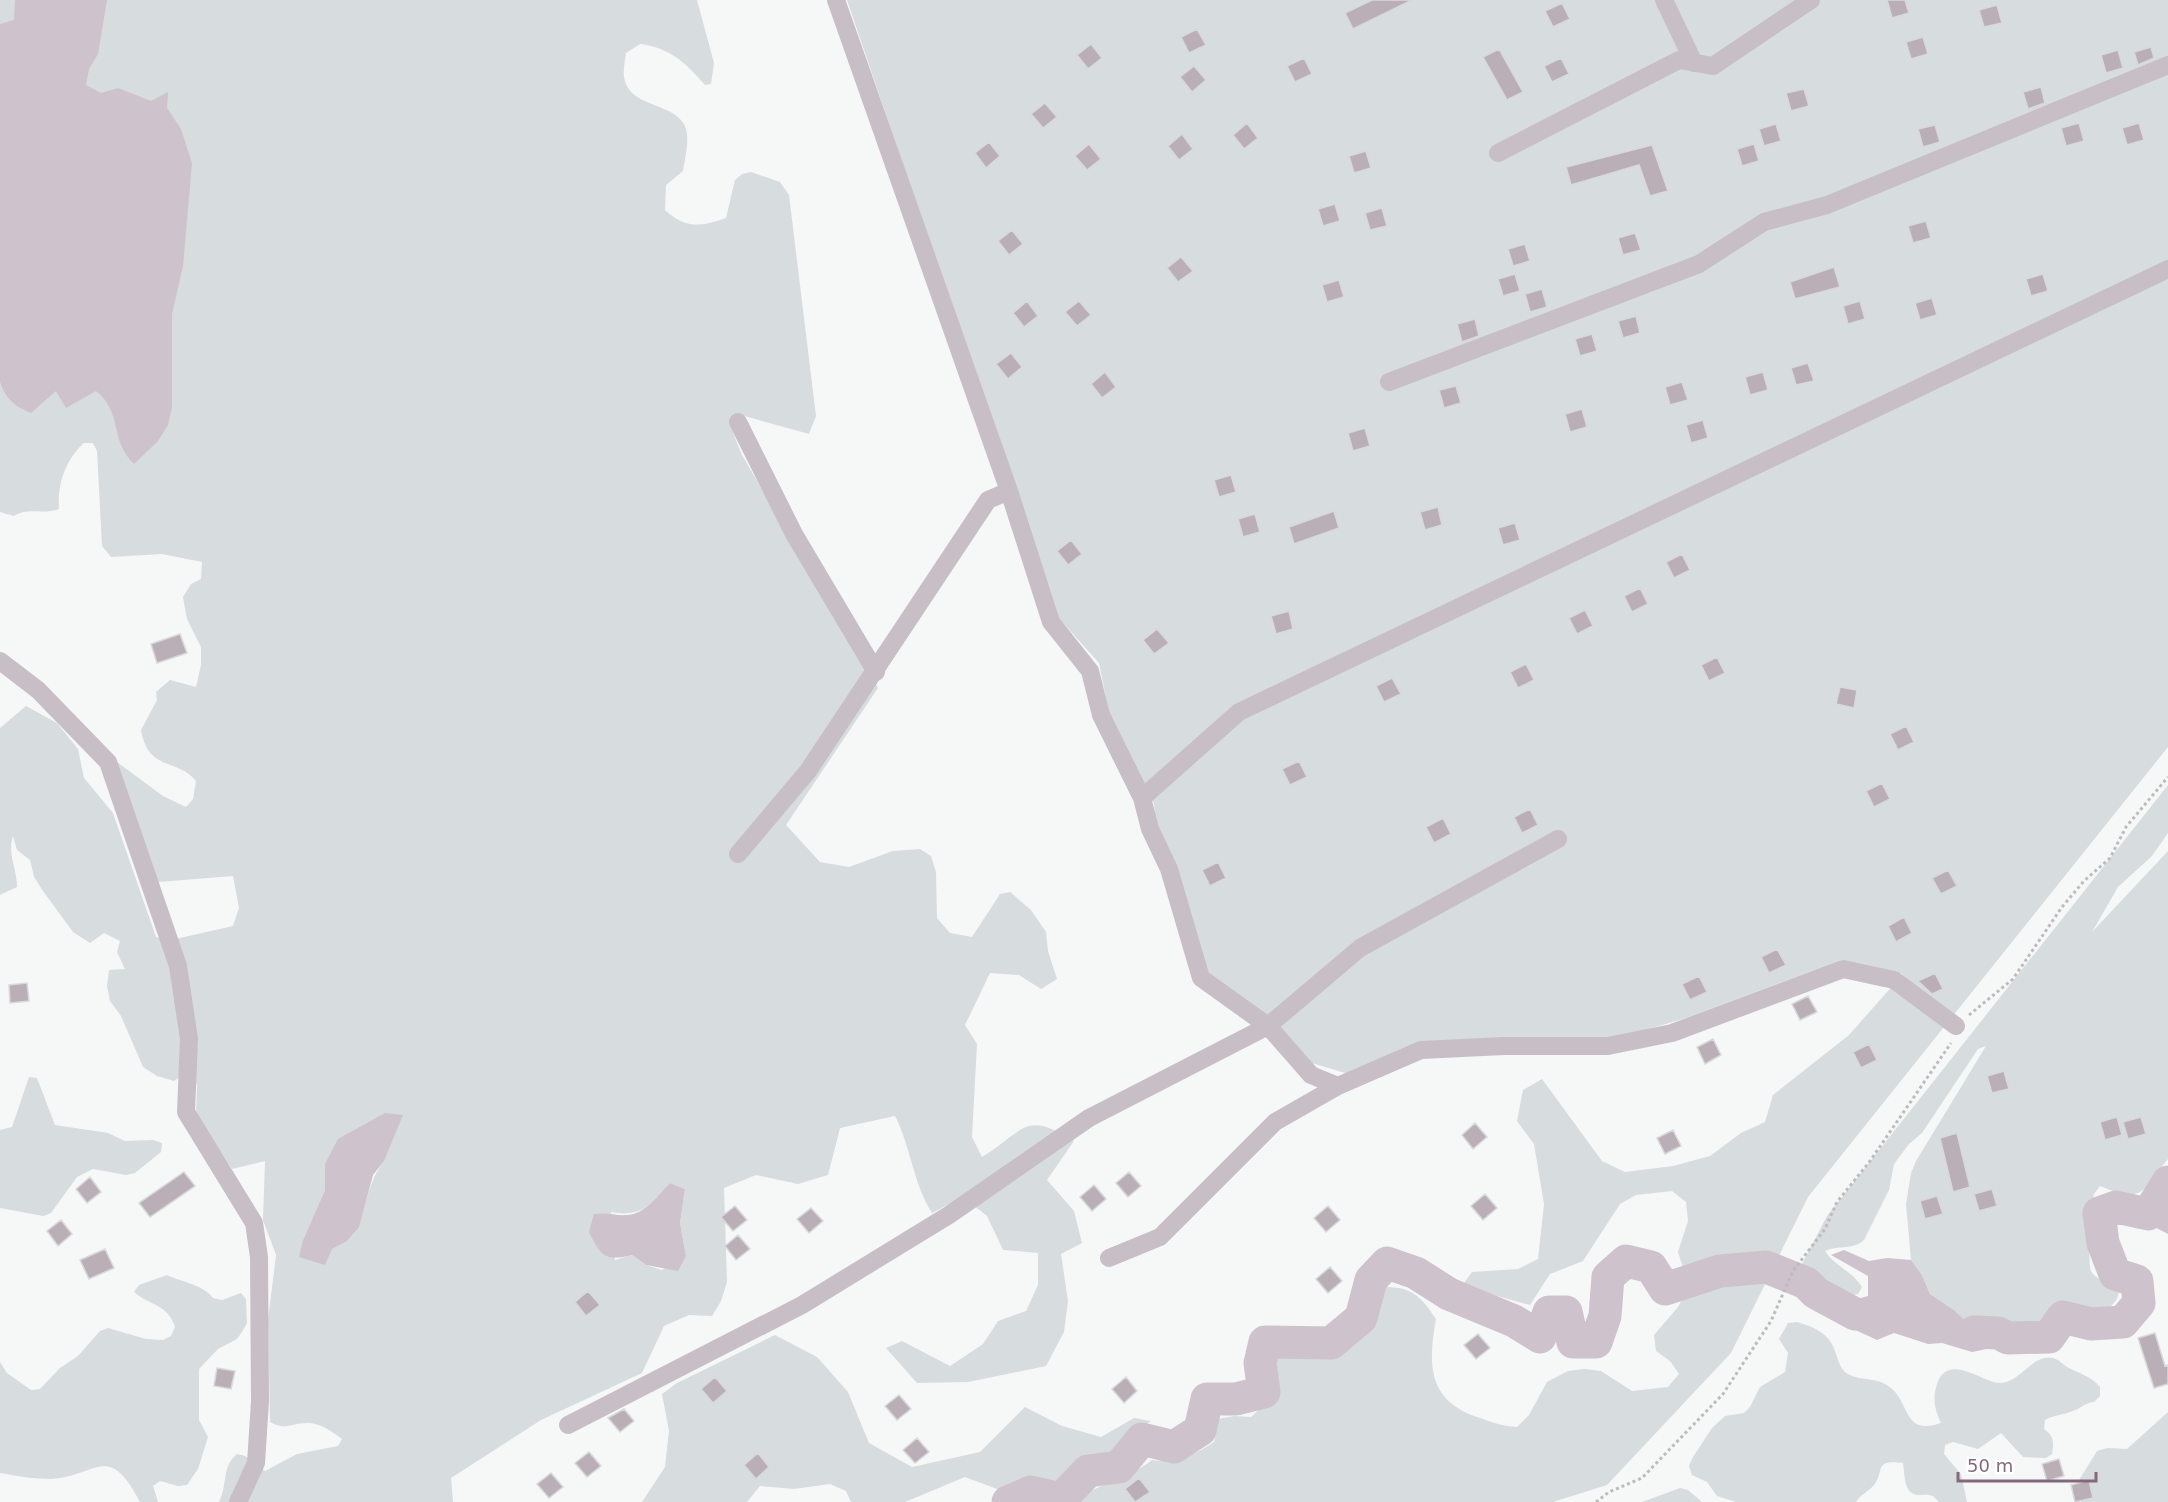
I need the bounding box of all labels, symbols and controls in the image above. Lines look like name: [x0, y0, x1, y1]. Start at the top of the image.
scale bar: [1958, 1445, 2096, 1483]
text: 50 m: [1967, 1455, 2013, 1476]

